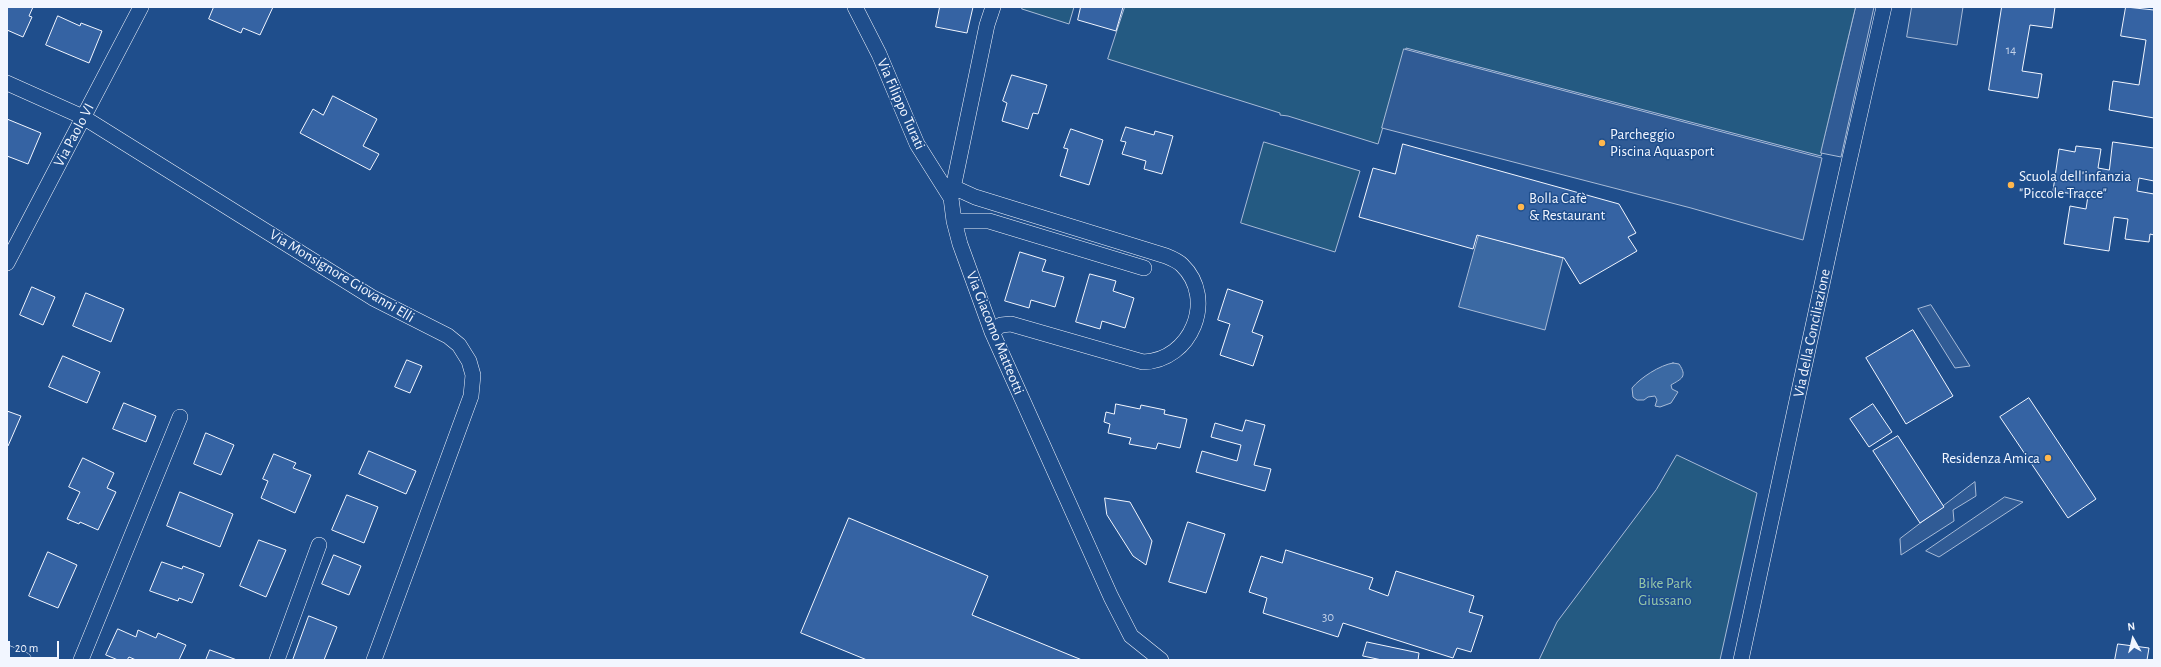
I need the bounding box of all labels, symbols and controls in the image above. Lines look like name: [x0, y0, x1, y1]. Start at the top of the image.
house number: 14: [2006, 42, 2016, 58]
street label: Via Filippo Turati: [873, 56, 929, 152]
street label: Via Paolo VI: [50, 100, 98, 170]
place label: Parcheggio Piscina Aquasport: [1610, 125, 1714, 160]
marker: Parcheggio Piscina Aquasport: [1597, 138, 1607, 148]
place label: Scuola dell'infanzia "Piccole Tracce": [2019, 167, 2131, 202]
marker: Scuola dell'infanzia "Piccole Tracce": [2006, 180, 2016, 190]
place label: Bolla Cafè & Restaurant: [1529, 189, 1605, 224]
marker: Bolla Cafè & Restaurant: [1516, 202, 1526, 212]
street label: Via Monsignore Giovanni Elli: [266, 226, 418, 326]
street label: Via della Conciliazione: [1790, 267, 1834, 399]
street label: Via Giacomo Matteotti: [962, 269, 1028, 397]
place label: Residenza Amica: [1941, 449, 2040, 467]
marker: Residenza Amica: [2043, 453, 2053, 463]
park label: Bike Park Giussano: [1638, 574, 1692, 609]
house number: 30: [1322, 609, 1334, 625]
north arrow: [2113, 619, 2153, 659]
text: N: [2127, 621, 2136, 633]
scale bar: [10, 633, 61, 659]
text: 20 m: [15, 642, 38, 654]

